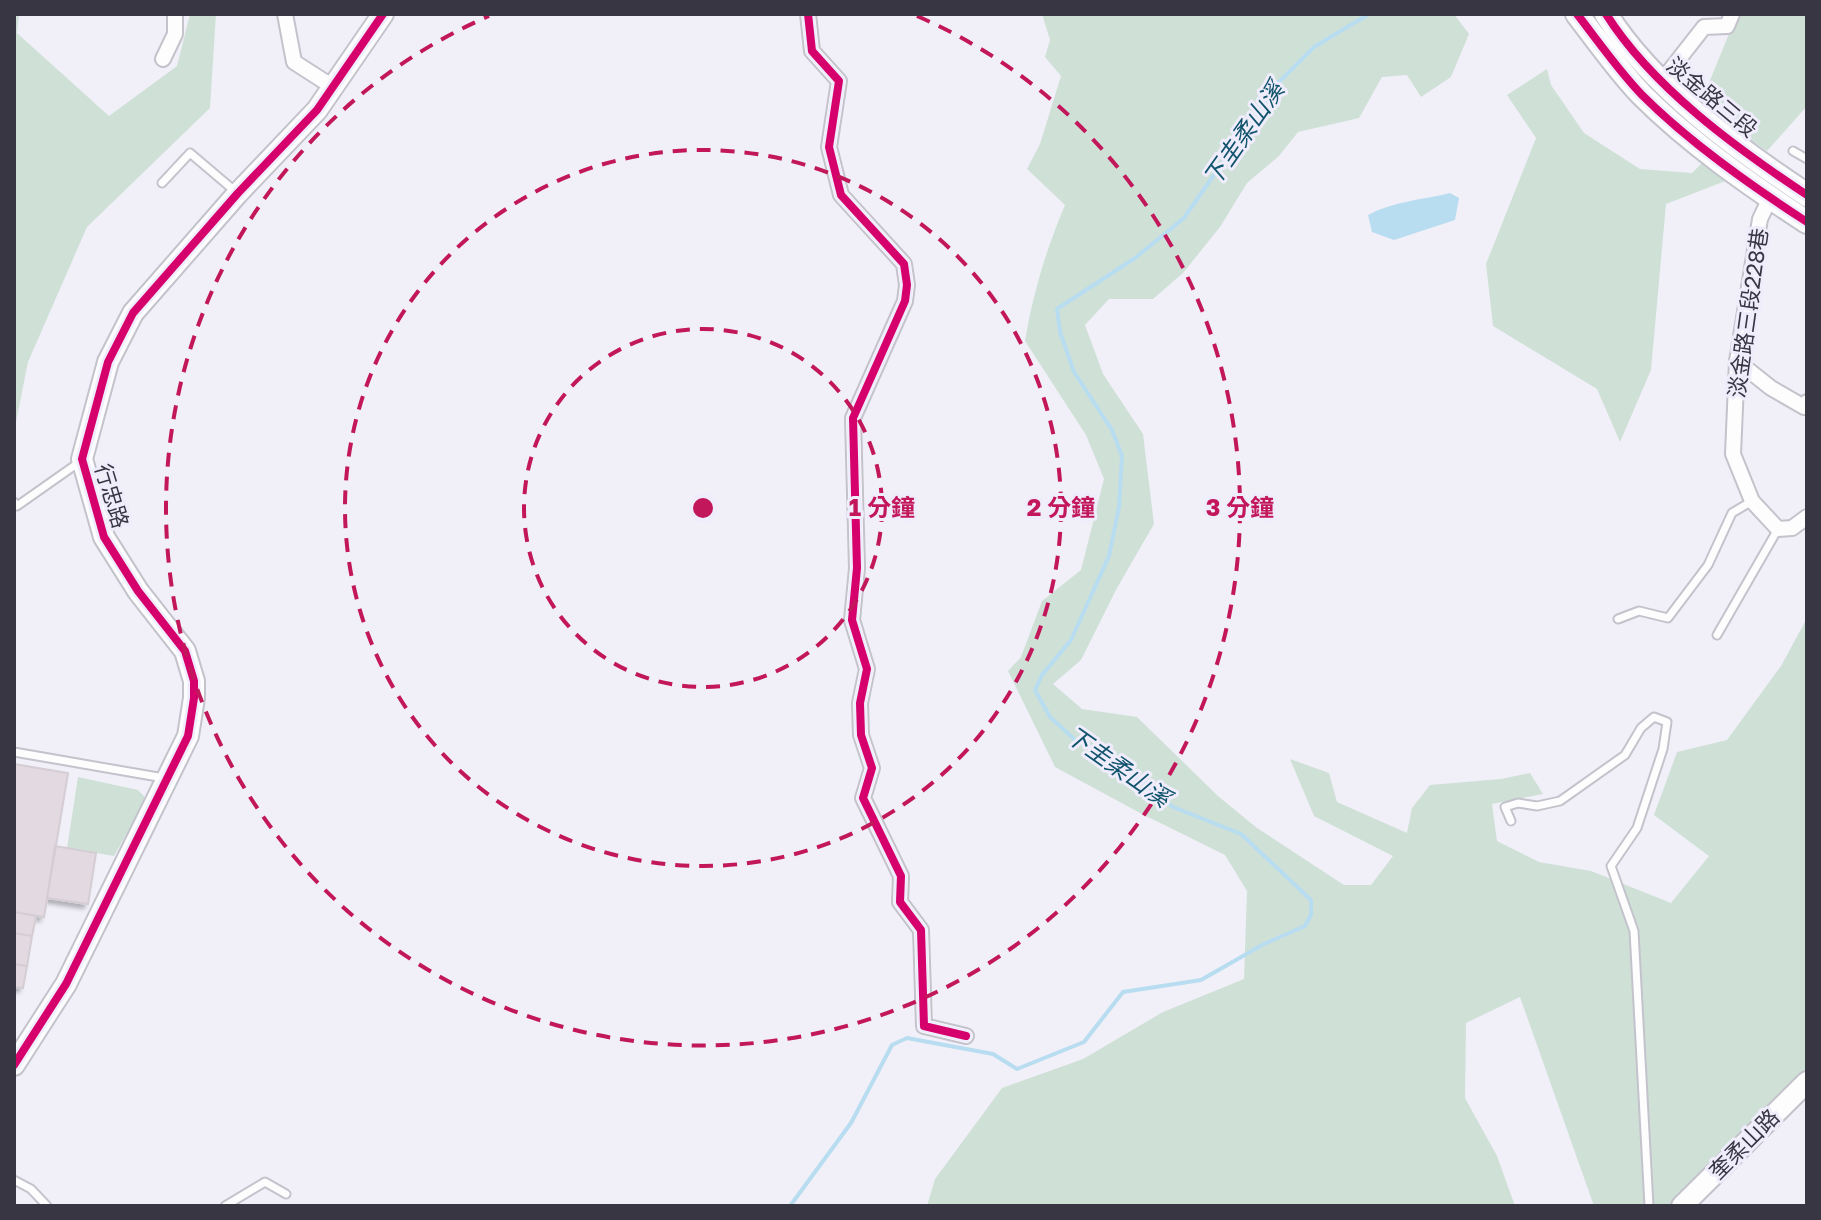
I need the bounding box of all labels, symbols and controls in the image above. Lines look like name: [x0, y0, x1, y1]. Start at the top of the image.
street label: 淡金路三段: [1662, 51, 1763, 142]
water label: 下圭柔山溪: [1196, 73, 1291, 191]
street label: 淡金路三段228巷: [1722, 226, 1773, 399]
street label: 行忠路: [90, 460, 135, 531]
text: 1 分鐘: [849, 492, 915, 521]
text: 2 分鐘: [1027, 492, 1095, 521]
text: 3 分鐘: [1206, 492, 1274, 521]
centre of rings: [689, 494, 717, 522]
water label: 下圭柔山溪: [1061, 719, 1179, 814]
street label: 奎柔山路: [1703, 1103, 1784, 1184]

